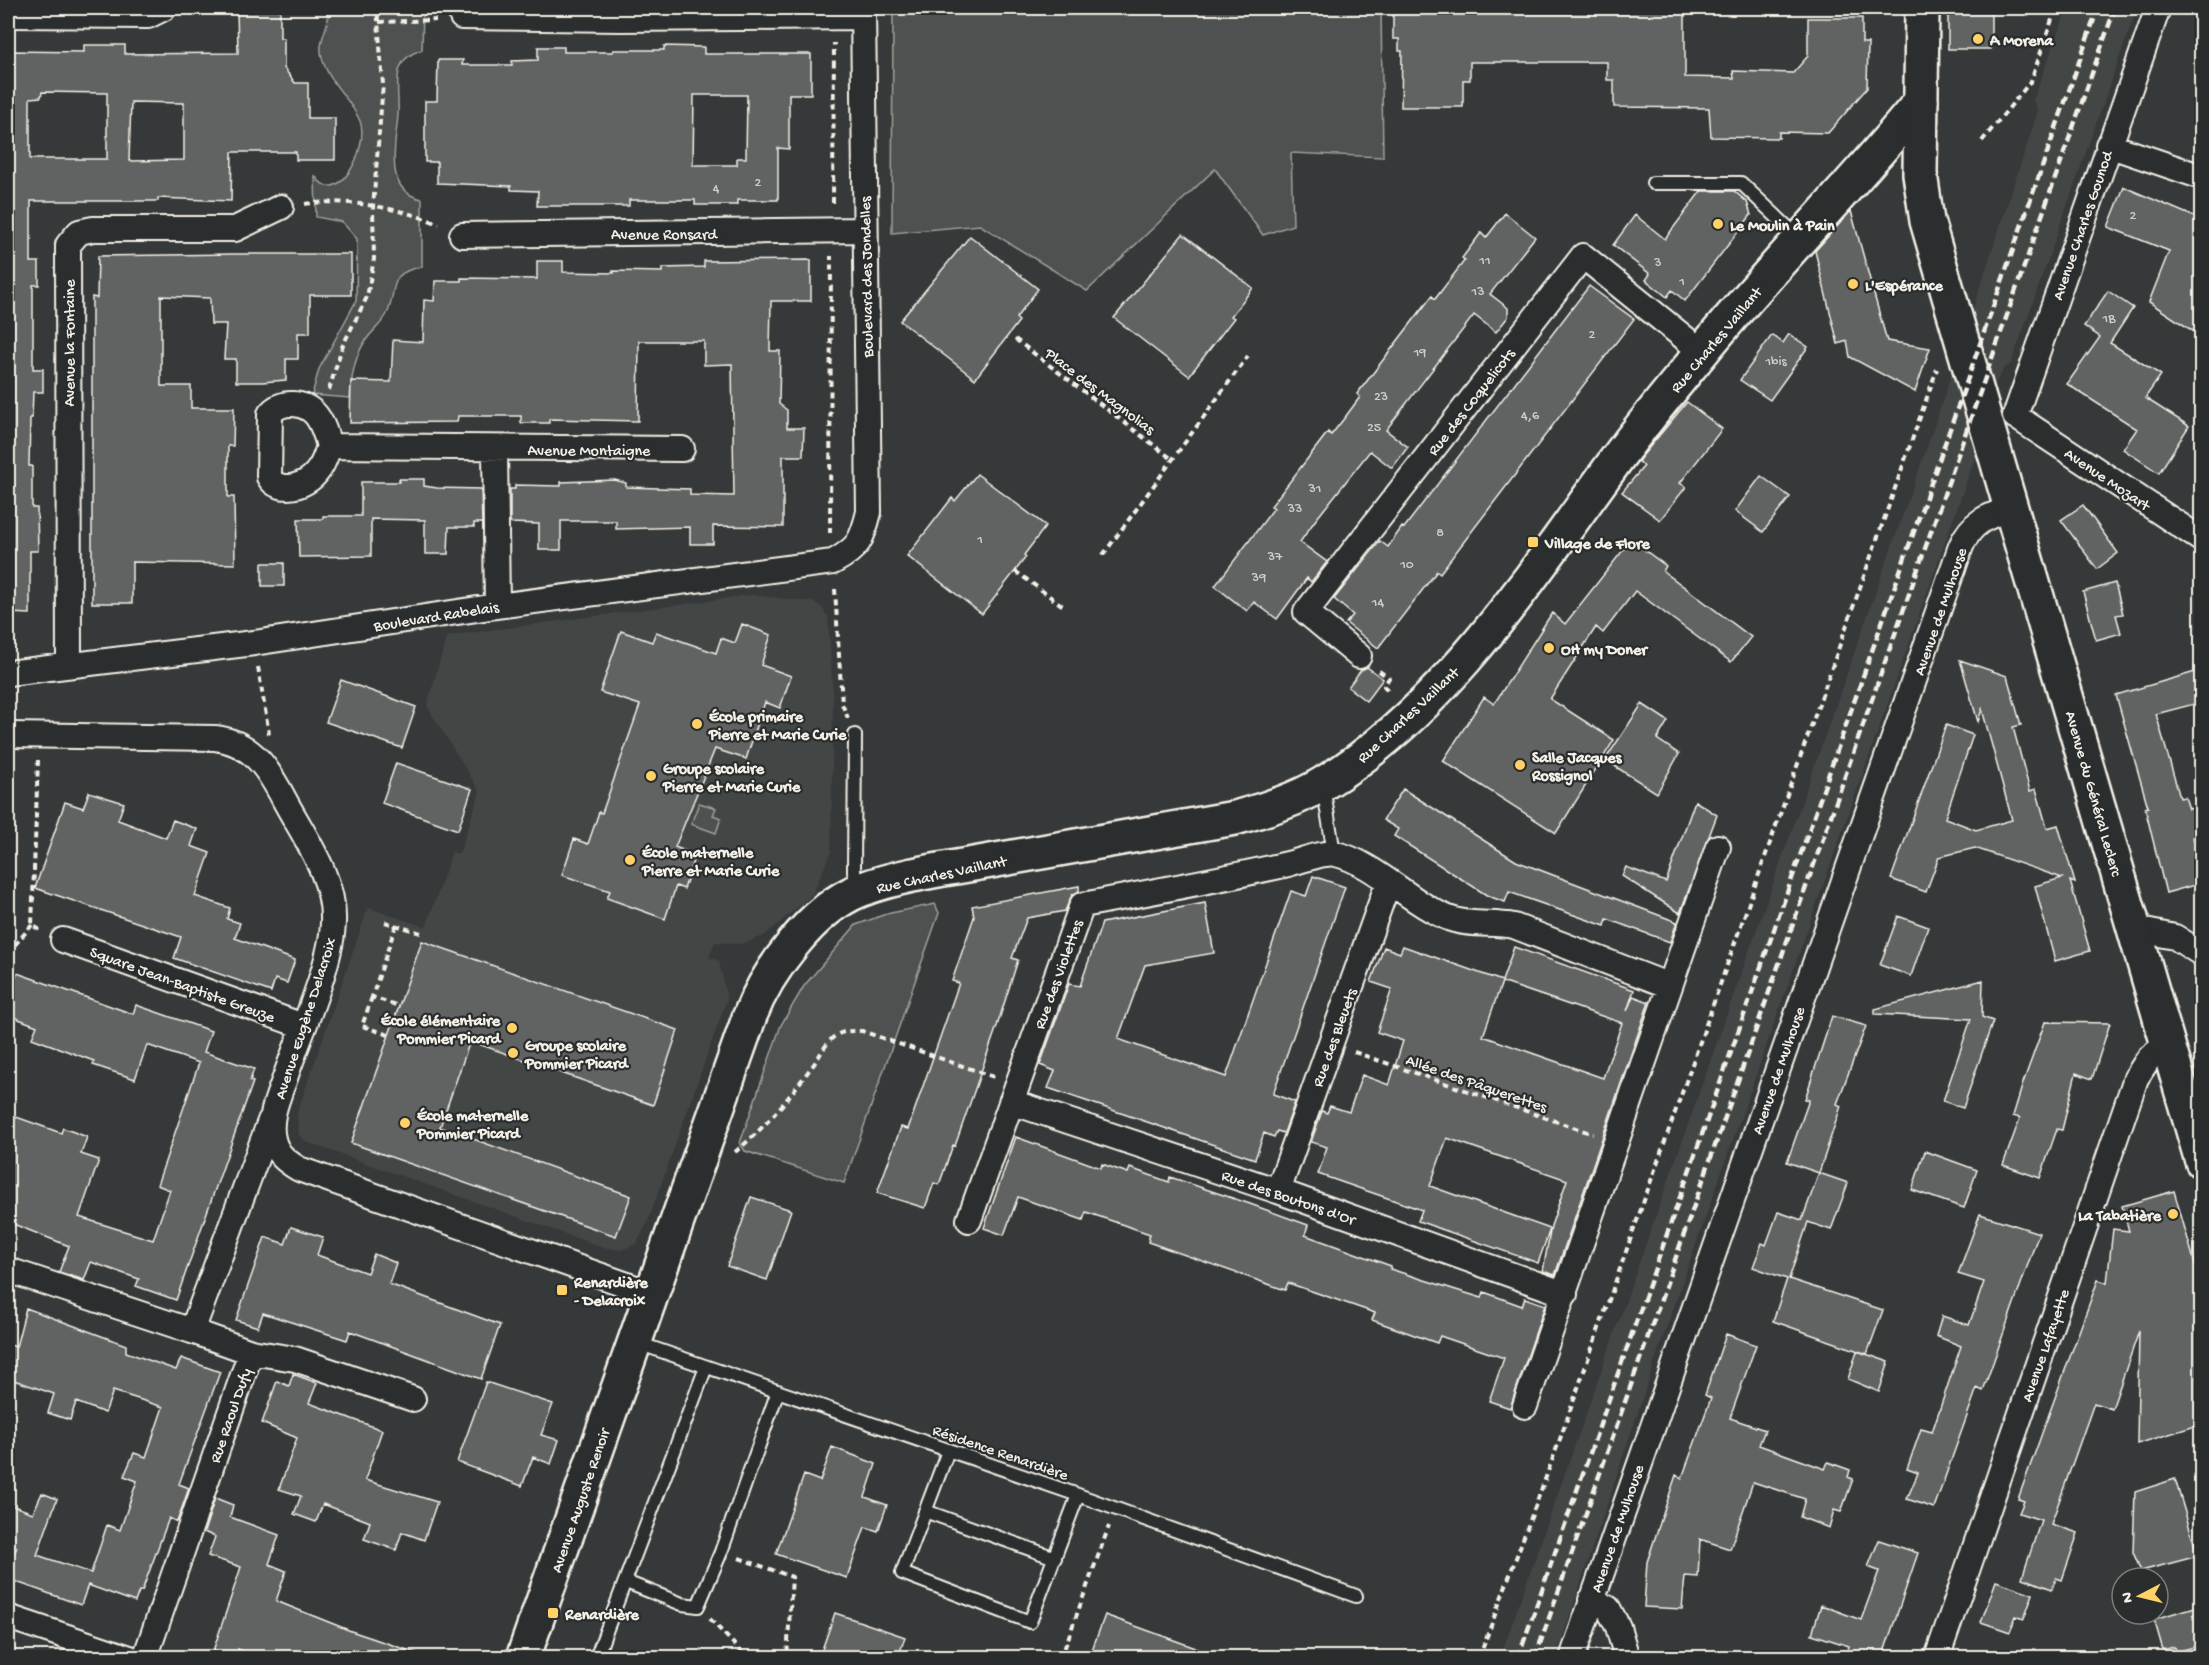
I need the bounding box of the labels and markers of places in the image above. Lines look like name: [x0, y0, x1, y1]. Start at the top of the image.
marker: A Morena: [1971, 32, 1985, 46]
place label: A Morena: [1989, 33, 2054, 52]
marker: Le Moulin à Pain: [1711, 217, 1725, 231]
place label: Le Moulin à Pain: [1730, 218, 1835, 237]
marker: L'Espérance: [1846, 277, 1860, 291]
place label: L'Espérance: [1865, 278, 1944, 297]
marker: Village de Flore: [1526, 535, 1540, 549]
place label: Village de Flore: [1544, 536, 1651, 555]
marker: OH my Doner: [1542, 641, 1556, 655]
place label: OH my Doner: [1561, 642, 1649, 661]
place label: École primaire Pierre et Marie Curie: [708, 708, 847, 746]
marker: École primaire Pierre et Marie Curie: [690, 717, 704, 731]
place label: Salle Jacques Rossignol: [1531, 750, 1623, 787]
marker: Salle Jacques Rossignol: [1513, 758, 1527, 772]
place label: Groupe scolaire Pierre et Marie Curie: [662, 761, 801, 798]
marker: Groupe scolaire Pierre et Marie Curie: [644, 769, 658, 783]
place label: École maternelle Pierre et Marie Curie: [641, 844, 780, 882]
marker: École maternelle Pierre et Marie Curie: [623, 853, 637, 867]
place label: École élémentaire Pommier Picard: [381, 1012, 502, 1050]
marker: École élémentaire Pommier Picard: [505, 1021, 519, 1035]
place label: Groupe scolaire Pommier Picard: [524, 1038, 629, 1075]
marker: Groupe scolaire Pommier Picard: [506, 1046, 520, 1060]
place label: École maternelle Pommier Picard: [416, 1107, 529, 1145]
marker: École maternelle Pommier Picard: [398, 1116, 412, 1130]
marker: La Tabatière: [2166, 1207, 2180, 1221]
place label: La Tabatière: [2078, 1208, 2162, 1227]
place label: Renardière - Delacroix: [573, 1275, 649, 1312]
marker: Renardière - Delacroix: [555, 1283, 569, 1297]
marker: Renardière: [546, 1606, 560, 1620]
place label: Renardière: [564, 1607, 640, 1626]

